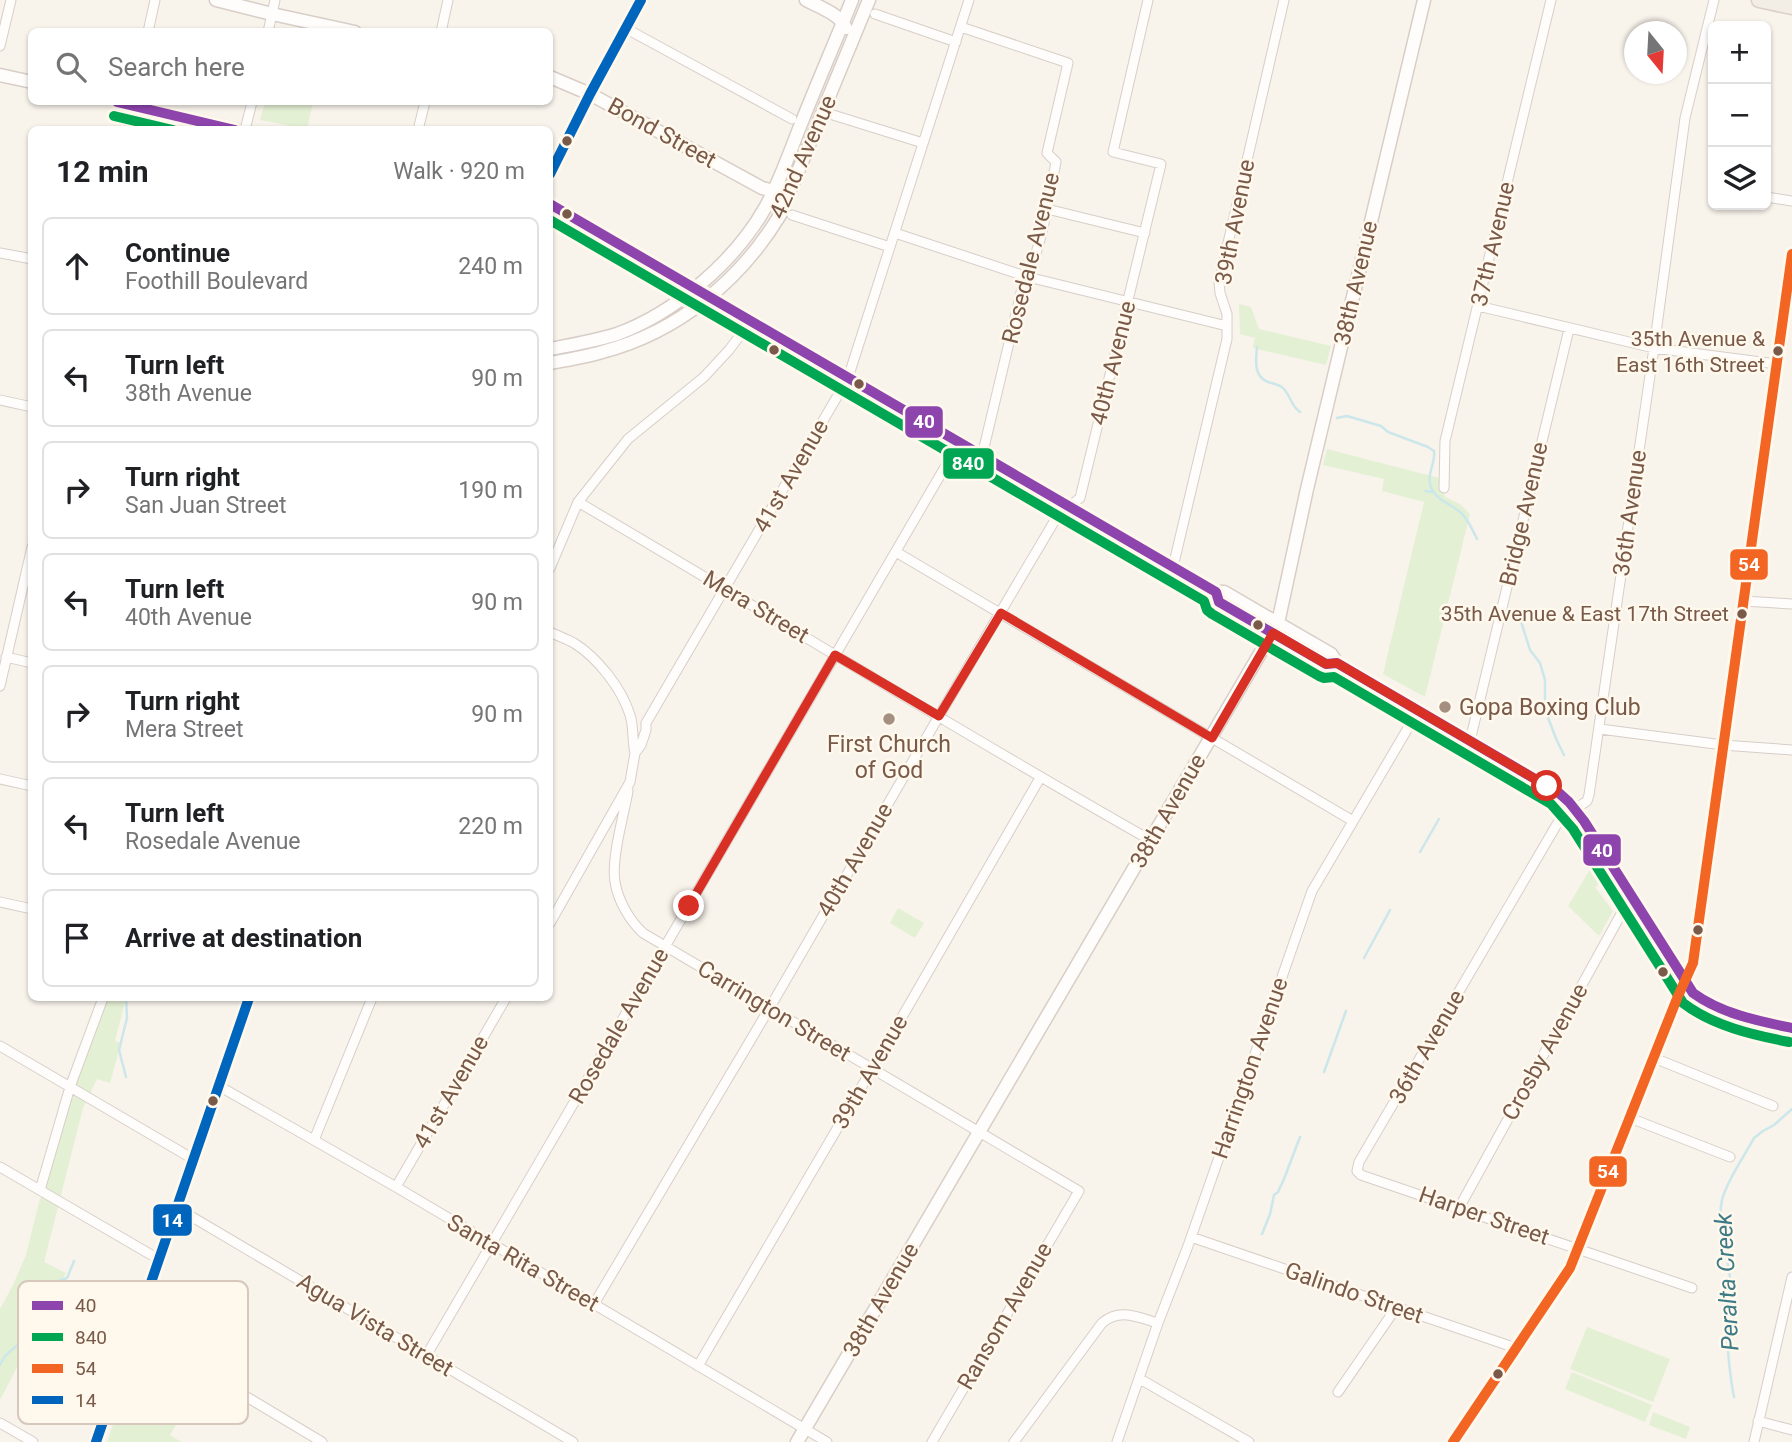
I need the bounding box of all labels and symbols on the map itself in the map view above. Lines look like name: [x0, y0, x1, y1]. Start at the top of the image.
north arrow: [1624, 21, 1687, 84]
street label: 42nd Avenue: [764, 91, 842, 223]
street label: Bond Street: [603, 92, 721, 174]
unlabelled marker: [560, 134, 574, 148]
street label: 39th Avenue: [1210, 157, 1260, 287]
street label: Rosedale Avenue: [997, 170, 1065, 346]
street label: 37th Avenue: [1466, 179, 1520, 309]
unlabelled marker: [560, 207, 574, 221]
street label: 38th Avenue: [1329, 218, 1383, 348]
street label: 40th Avenue: [1085, 298, 1141, 428]
place label: 35th Avenue & East 16th Street: [1616, 327, 1765, 377]
unlabelled marker: [767, 343, 781, 357]
marker: 35th Avenue & East 16th Street: [1771, 344, 1785, 358]
unlabelled marker: [852, 377, 866, 391]
line badge: 40: [904, 405, 944, 439]
text: 40: [913, 410, 935, 433]
street label: 41st Avenue: [748, 415, 834, 537]
street label: Bridge Avenue: [1494, 439, 1554, 589]
line badge: 840: [942, 447, 995, 480]
street label: 36th Avenue: [1608, 448, 1652, 578]
text: 840: [952, 452, 984, 475]
line badge: 54: [1729, 548, 1769, 581]
text: 54: [1738, 553, 1760, 576]
street label: Mera Street: [698, 565, 814, 649]
place label: 35th Avenue & East 17th Street: [1441, 602, 1729, 626]
marker: 35th Avenue & East 17th Street: [1735, 607, 1749, 621]
unlabelled marker: [1251, 618, 1265, 632]
place label: Gopa Boxing Club: [1459, 694, 1641, 721]
marker: Gopa Boxing Club: [1437, 699, 1453, 715]
marker: First Church of God: [881, 711, 897, 727]
place label: First Church of God: [827, 731, 951, 784]
street label: 38th Avenue: [1125, 749, 1211, 873]
route start: [1531, 770, 1562, 801]
street label: 40th Avenue: [812, 798, 898, 922]
line badge: 40: [1582, 833, 1622, 867]
text: 40: [1591, 839, 1613, 862]
route end: [673, 890, 704, 921]
unlabelled marker: [1691, 923, 1705, 937]
street label: Rosedale Avenue: [563, 943, 675, 1109]
street label: Carrington Street: [693, 955, 855, 1067]
unlabelled marker: [1656, 965, 1670, 979]
street label: Harrington Avenue: [1206, 974, 1294, 1162]
street label: Crosby Avenue: [1496, 979, 1594, 1125]
street label: 36th Avenue: [1384, 985, 1470, 1109]
street label: 39th Avenue: [827, 1010, 913, 1134]
street label: 41st Avenue: [408, 1031, 494, 1153]
unlabelled marker: [206, 1094, 220, 1108]
line badge: 54: [1588, 1155, 1628, 1188]
text: 54: [1597, 1160, 1619, 1183]
street label: Harper Street: [1415, 1181, 1553, 1251]
line badge: 14: [152, 1203, 193, 1237]
text: 14: [161, 1209, 183, 1232]
street label: Santa Rita Street: [442, 1209, 604, 1317]
water label: Peralta Creek: [1709, 1211, 1745, 1352]
street label: 38th Avenue: [838, 1238, 924, 1362]
street label: Ransom Avenue: [952, 1238, 1058, 1394]
street label: Galindo Street: [1281, 1257, 1427, 1329]
street label: Agua Vista Street: [292, 1268, 458, 1382]
legend: [18, 1281, 248, 1424]
text: 40: [75, 1294, 96, 1317]
text: 840: [75, 1326, 107, 1349]
text: 54: [75, 1357, 97, 1380]
unlabelled marker: [1491, 1367, 1505, 1381]
text: 14: [75, 1389, 97, 1412]

